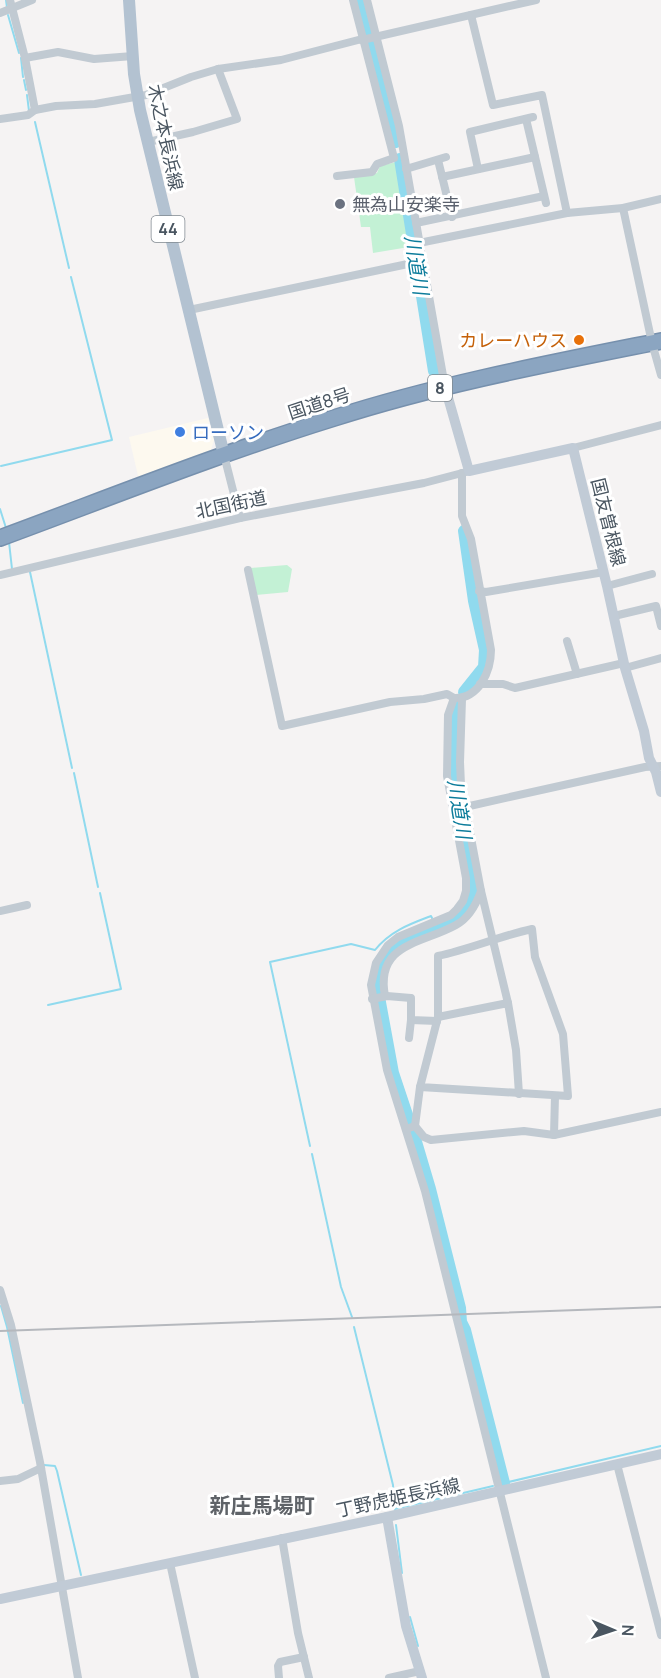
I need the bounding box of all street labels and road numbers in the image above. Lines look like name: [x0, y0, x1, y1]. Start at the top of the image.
street label: 木之本長浜線: [143, 82, 189, 192]
road number: 44: [152, 216, 184, 242]
road number: 8: [428, 375, 452, 401]
street label: 国道8号: [285, 382, 353, 424]
street label: 国友曽根線: [586, 475, 632, 569]
street label: 北国街道: [193, 485, 269, 523]
street label: 丁野虎姫長浜線: [334, 1472, 462, 1522]

